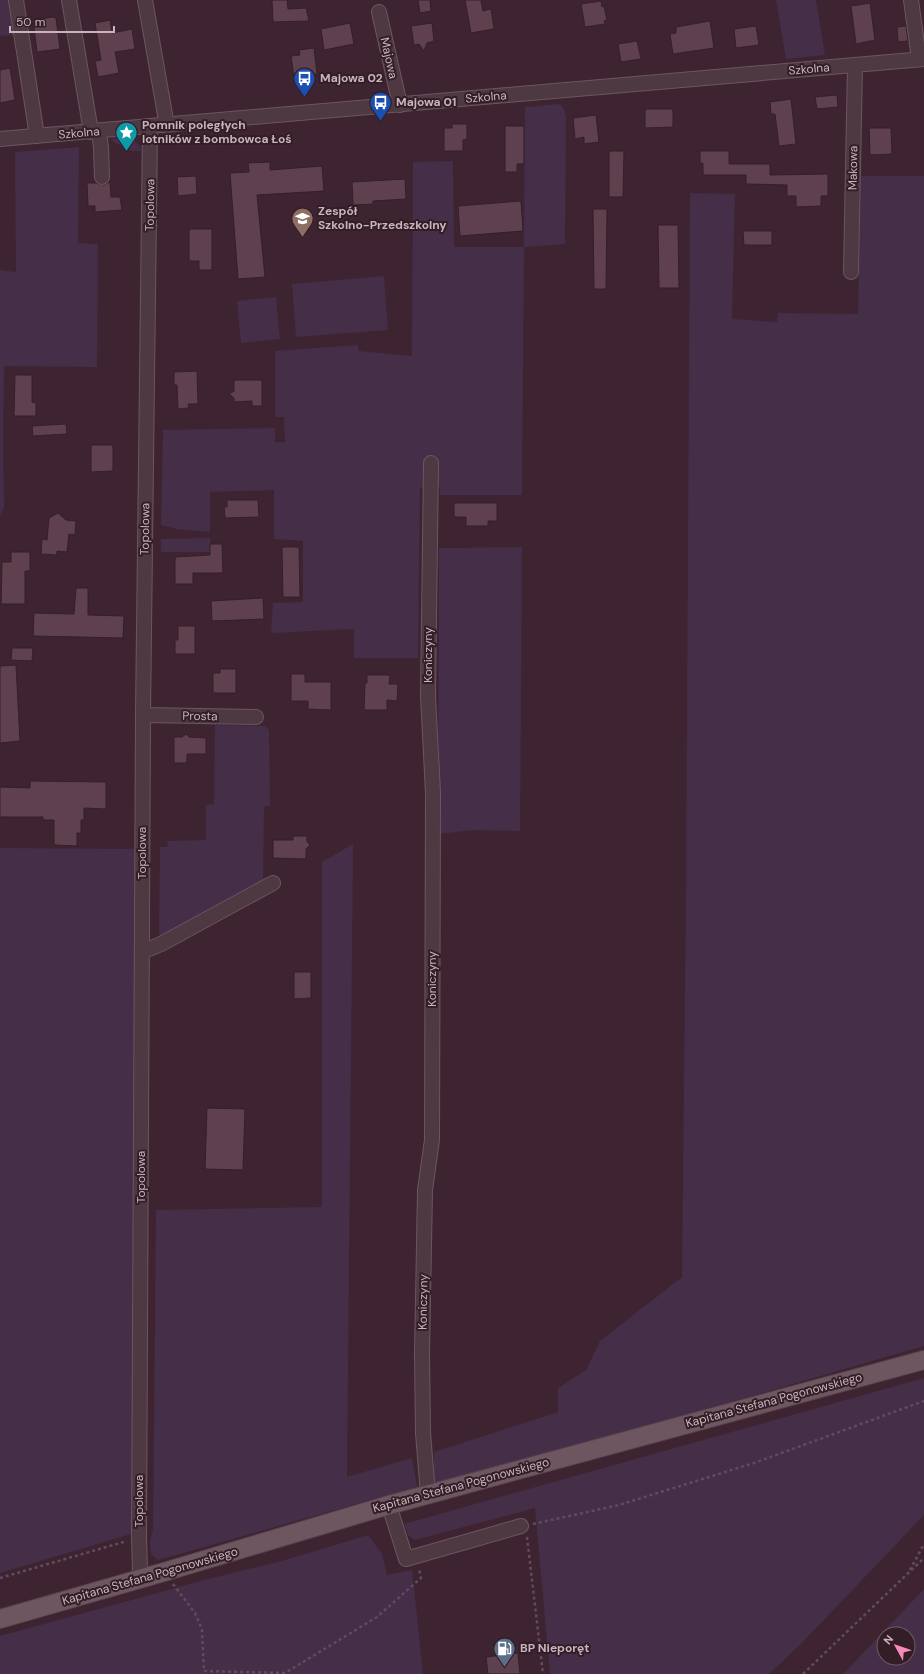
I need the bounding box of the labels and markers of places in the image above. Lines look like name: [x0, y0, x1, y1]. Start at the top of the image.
bus stop icon: Majowa 02: [291, 65, 317, 98]
place label: Majowa 02: [320, 70, 383, 86]
bus stop icon: Majowa 01: [367, 89, 393, 122]
place label: Majowa 01: [396, 94, 456, 110]
place label: Pomnik poległych lotników z bombowca Łoś: [142, 117, 292, 147]
place icon: Pomnik poległych lotników z bombowca Łoś: [113, 119, 139, 152]
place label: Zespół Szkolno-Przedszkolny: [318, 203, 447, 233]
school or university icon: Zespół Szkolno-Przedszkolny: [289, 205, 315, 238]
fuel station icon: BP Nieporęt: [491, 1635, 517, 1668]
place label: BP Nieporęt: [520, 1640, 589, 1656]

